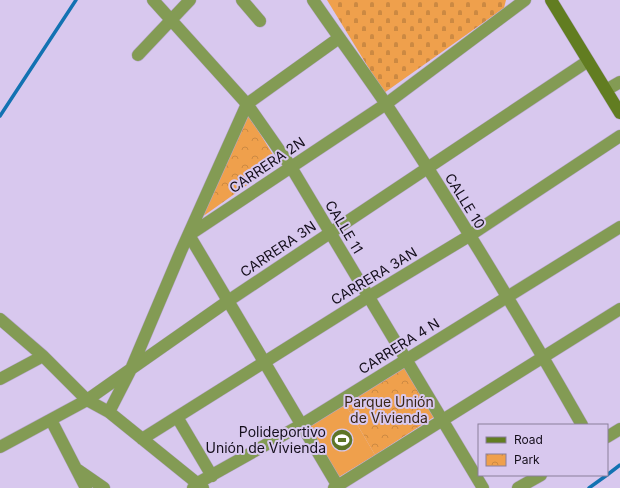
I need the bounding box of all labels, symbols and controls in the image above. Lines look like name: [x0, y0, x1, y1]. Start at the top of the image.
street label: CARRERA 2N: [226, 133, 308, 196]
street label: CALLE 10: [442, 170, 489, 232]
street label: CALLE 11: [322, 197, 367, 256]
street label: CARRERA 3N: [237, 217, 319, 280]
street label: CARRERA 3AN: [328, 243, 420, 308]
street label: CARRERA 4 N: [355, 314, 442, 377]
park label: Parque Unión de Vivienda: [344, 393, 434, 426]
place label: Polideportivo Unión de Vivienda: [205, 423, 326, 456]
legend: [478, 424, 608, 476]
sports icon: Polideportivo Unión de Vivienda: [329, 427, 355, 453]
text: Road: [514, 432, 543, 447]
text: Park: [514, 452, 540, 467]

